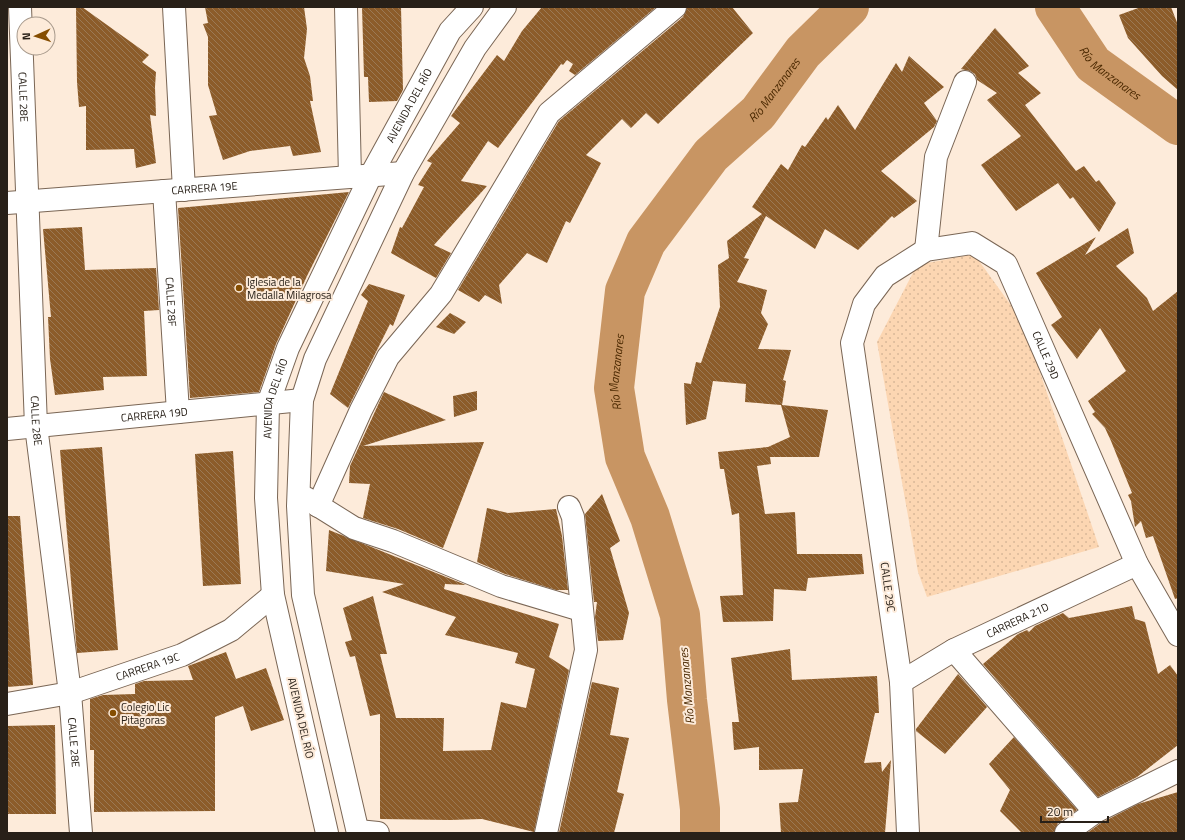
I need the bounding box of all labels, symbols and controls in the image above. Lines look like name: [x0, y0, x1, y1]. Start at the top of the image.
north arrow: [16, 16, 56, 56]
text: N: [18, 32, 34, 41]
water label: Río Manzanares: [1075, 42, 1146, 105]
water label: Río Manzanares: [744, 53, 805, 127]
street label: AVENIDA DEL RÍO: [382, 65, 436, 145]
street label: CALLE 28E: [14, 72, 32, 122]
street label: CARRERA 19E: [171, 178, 238, 199]
place label: Iglesia de la Medalla Milagrosa: [247, 274, 332, 303]
street label: CALLE 28F: [161, 276, 181, 327]
marker: Iglesia de la Medalla Milagrosa: [234, 283, 244, 293]
street label: CALLE 29D: [1028, 329, 1063, 382]
water label: Río Manzanares: [603, 333, 629, 412]
street label: AVENIDA DEL RÍO: [259, 356, 292, 439]
street label: CALLE 28E: [27, 395, 46, 447]
street label: CARRERA 19D: [120, 403, 189, 426]
street label: CALLE 29C: [877, 561, 899, 613]
street label: CARRERA 21D: [984, 599, 1051, 642]
water label: Río Manzanares: [674, 646, 699, 725]
street label: CARRERA 19C: [114, 648, 182, 685]
street label: AVENIDA DEL RÍO: [284, 676, 318, 760]
place label: Colegio Lic Pitagoras: [121, 699, 170, 728]
marker: Colegio Lic Pitagoras: [108, 708, 118, 718]
street label: CALLE 28E: [64, 717, 84, 768]
scale bar: [1041, 798, 1108, 824]
text: 20 m: [1047, 802, 1073, 821]

